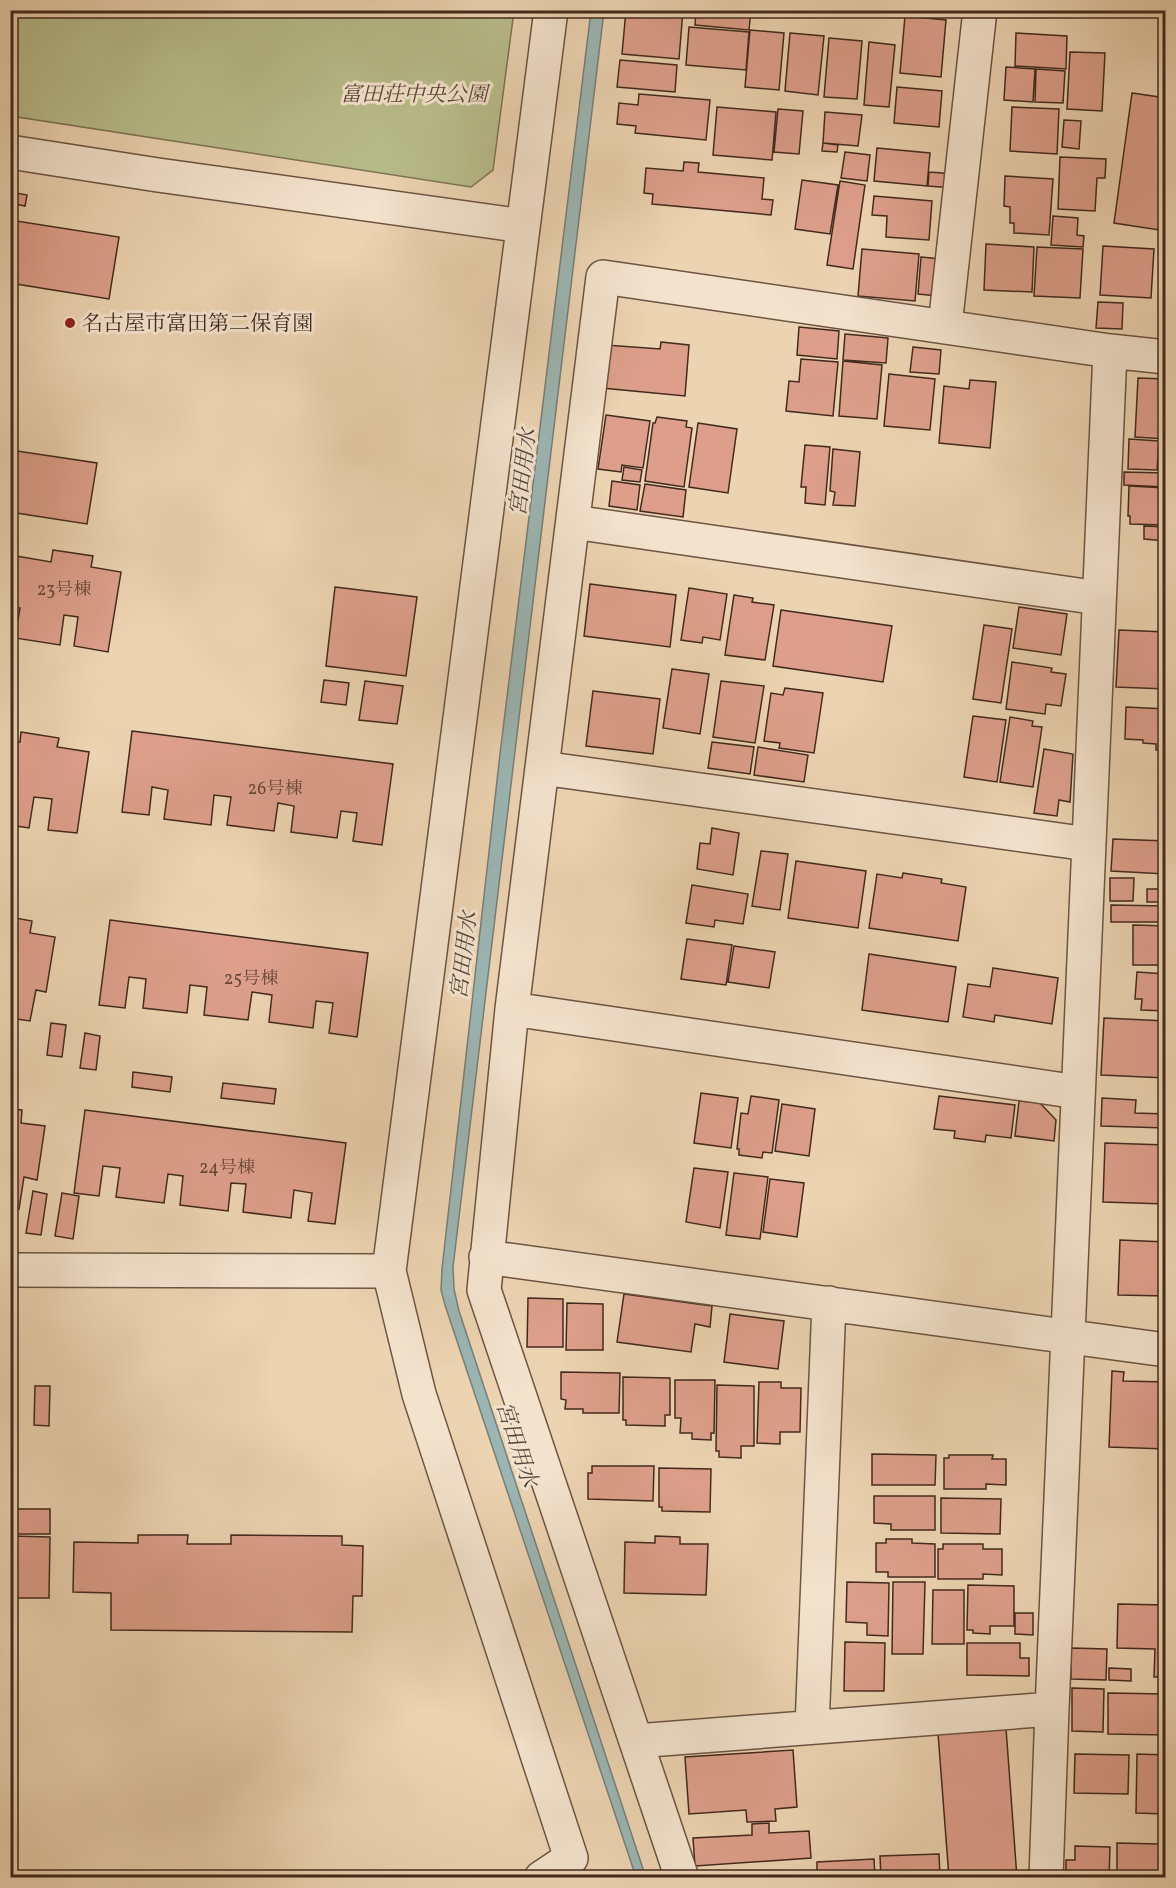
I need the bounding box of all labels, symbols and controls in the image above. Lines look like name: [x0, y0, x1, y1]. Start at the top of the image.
park label: 富田荘中央公園: [341, 81, 490, 110]
place label: 名古屋市富田第二保育園: [82, 310, 313, 339]
marker: 名古屋市富田第二保育園: [63, 316, 77, 330]
water label: 宮田用水: [504, 425, 545, 518]
house number: 23号棟: [37, 578, 91, 603]
house number: 26号棟: [248, 777, 302, 802]
water label: 宮田用水: [445, 908, 486, 1001]
house number: 25号棟: [224, 967, 278, 992]
house number: 24号棟: [199, 1156, 255, 1181]
water label: 宮田用水: [487, 1398, 545, 1493]

